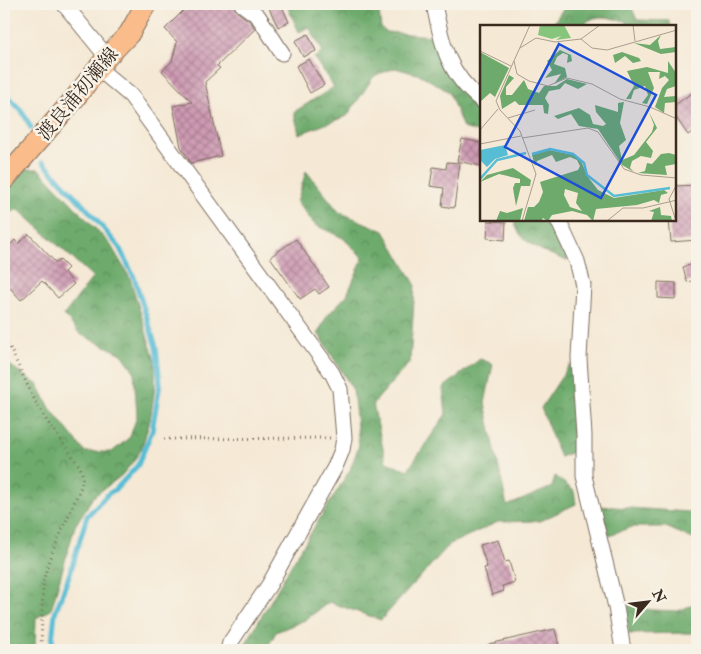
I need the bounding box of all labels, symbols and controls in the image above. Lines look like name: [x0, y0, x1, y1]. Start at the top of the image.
inset map: [480, 25, 676, 221]
street label: 渡良浦初瀬線: [32, 43, 124, 145]
north arrow: [624, 576, 674, 626]
text: N: [648, 586, 670, 606]

